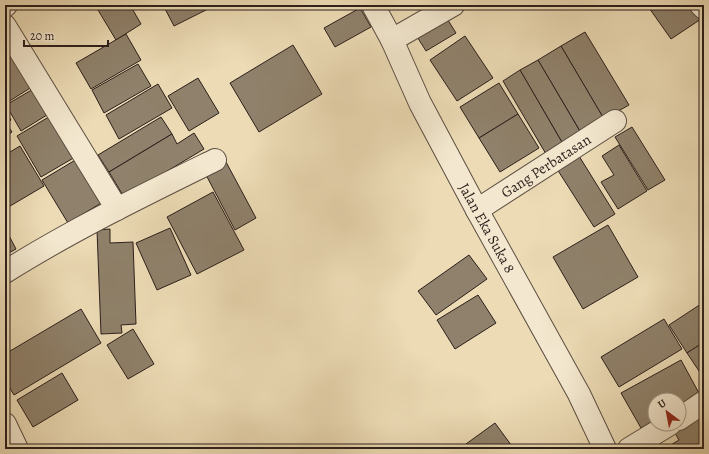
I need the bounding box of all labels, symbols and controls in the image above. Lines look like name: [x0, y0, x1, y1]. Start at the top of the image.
scale bar: [24, 22, 108, 48]
text: 20 m: [30, 28, 54, 44]
street label: Gang Perbatasan: [497, 129, 595, 203]
street label: Jalan Eka Suka 8: [454, 180, 520, 276]
north arrow: [647, 392, 687, 432]
text: U: [655, 395, 670, 412]

